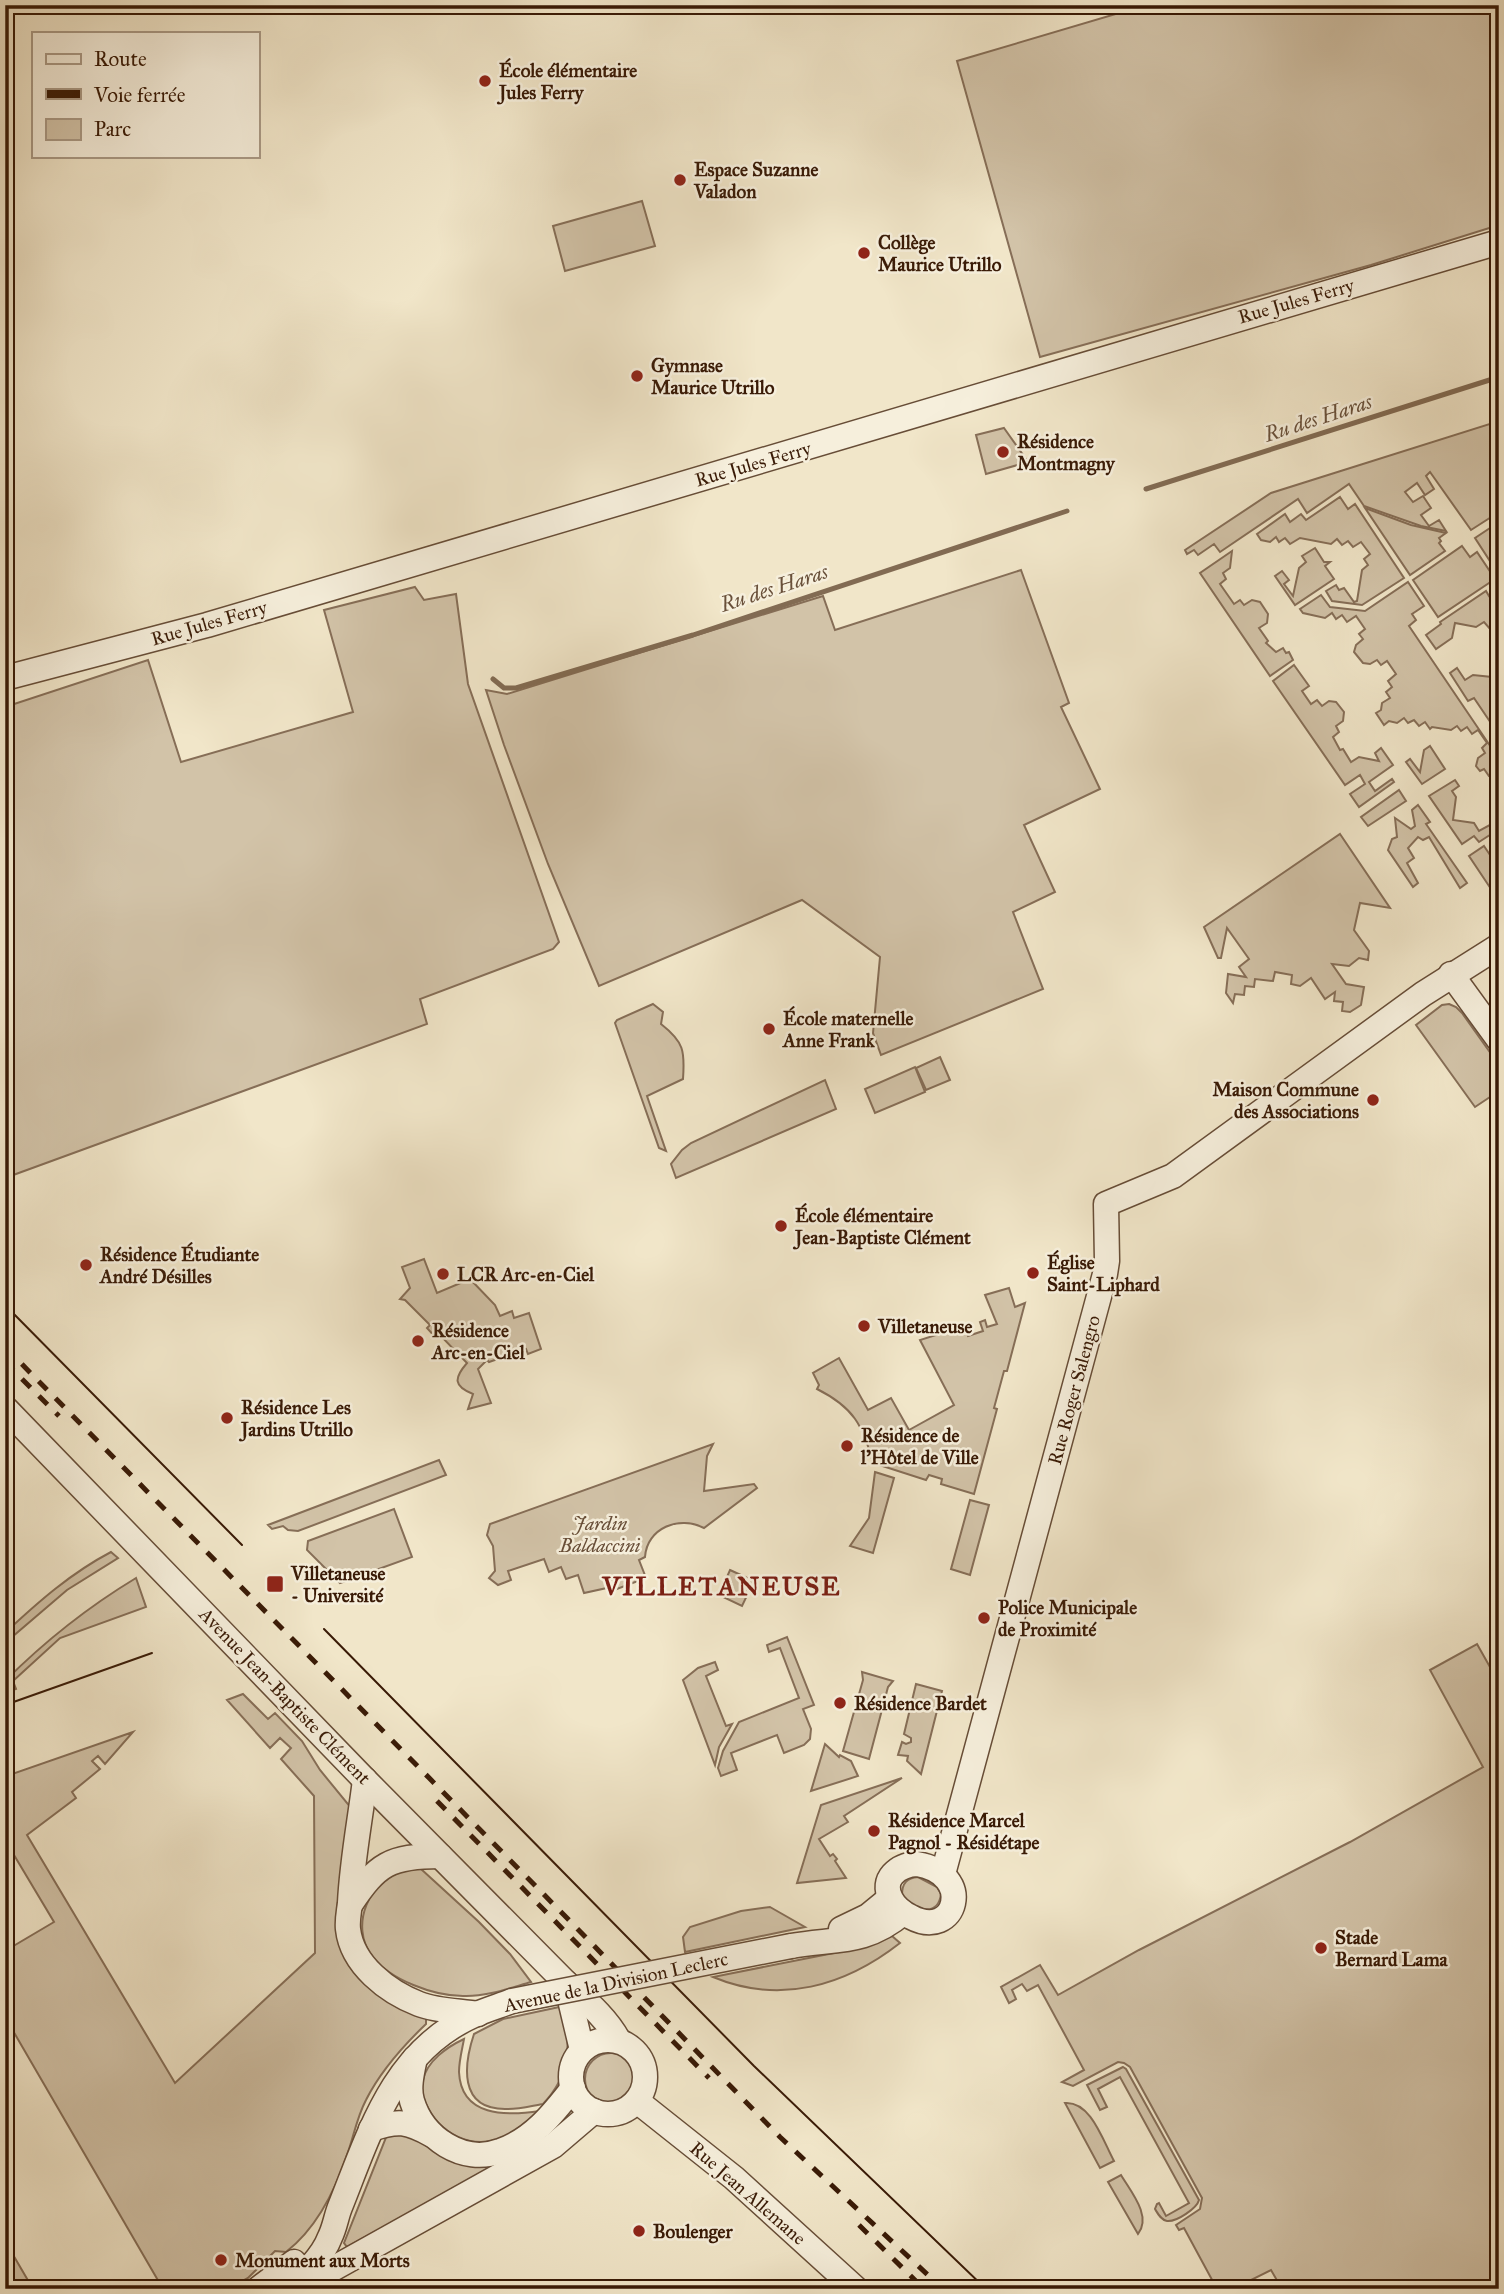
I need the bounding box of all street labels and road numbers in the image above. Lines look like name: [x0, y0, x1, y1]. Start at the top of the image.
street label: Rue Jules Ferry: [1235, 273, 1358, 330]
street label: Rue Jules Ferry: [692, 436, 815, 493]
street label: Rue Jules Ferry: [148, 595, 271, 652]
street label: Rue Roger Salengro: [1043, 1312, 1106, 1468]
street label: Avenue Jean-Baptiste Clément: [193, 1602, 376, 1790]
street label: Avenue de la Division Leclerc: [501, 1947, 730, 2017]
street label: Rue Jean Allemane: [685, 2136, 811, 2250]

